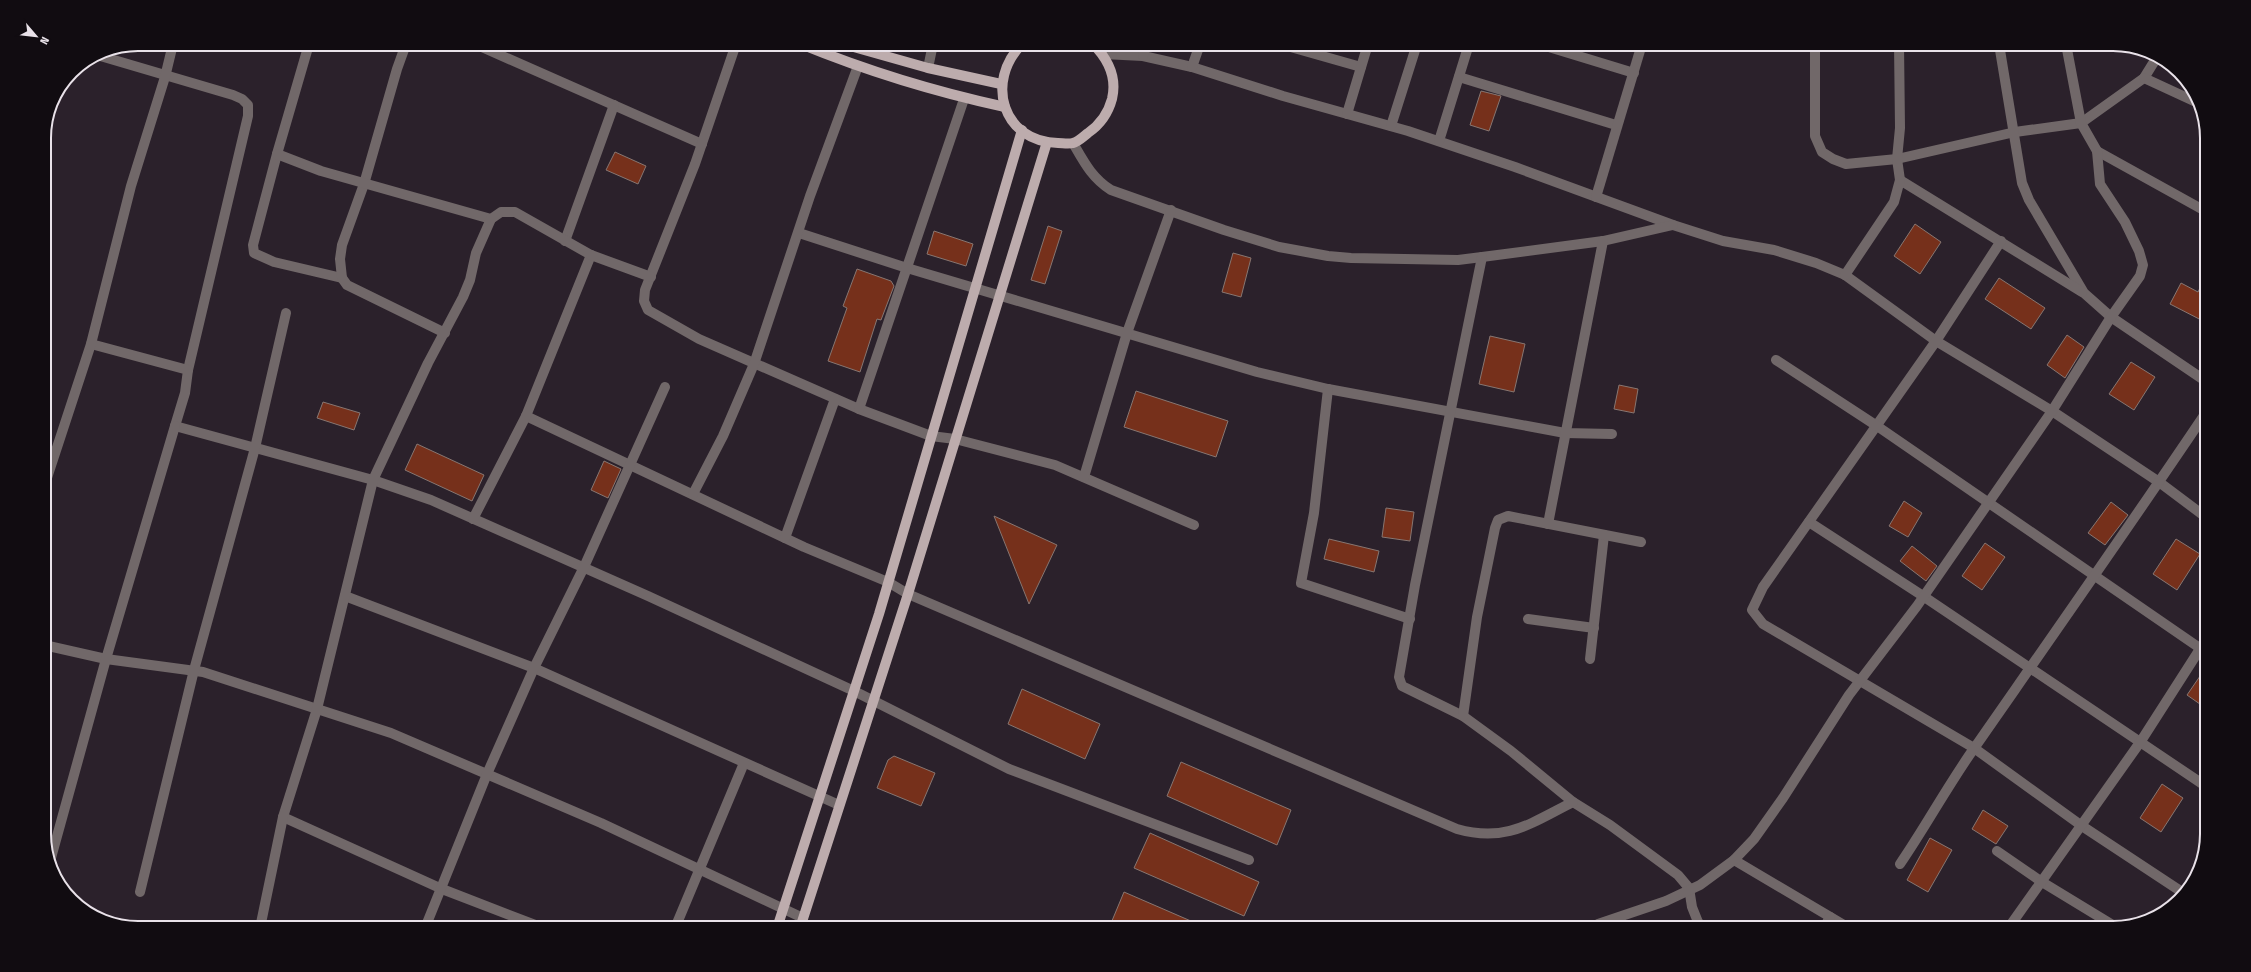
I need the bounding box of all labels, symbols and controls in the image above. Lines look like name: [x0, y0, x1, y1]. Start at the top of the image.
north arrow: [16, 16, 56, 56]
text: N: [37, 34, 52, 46]

